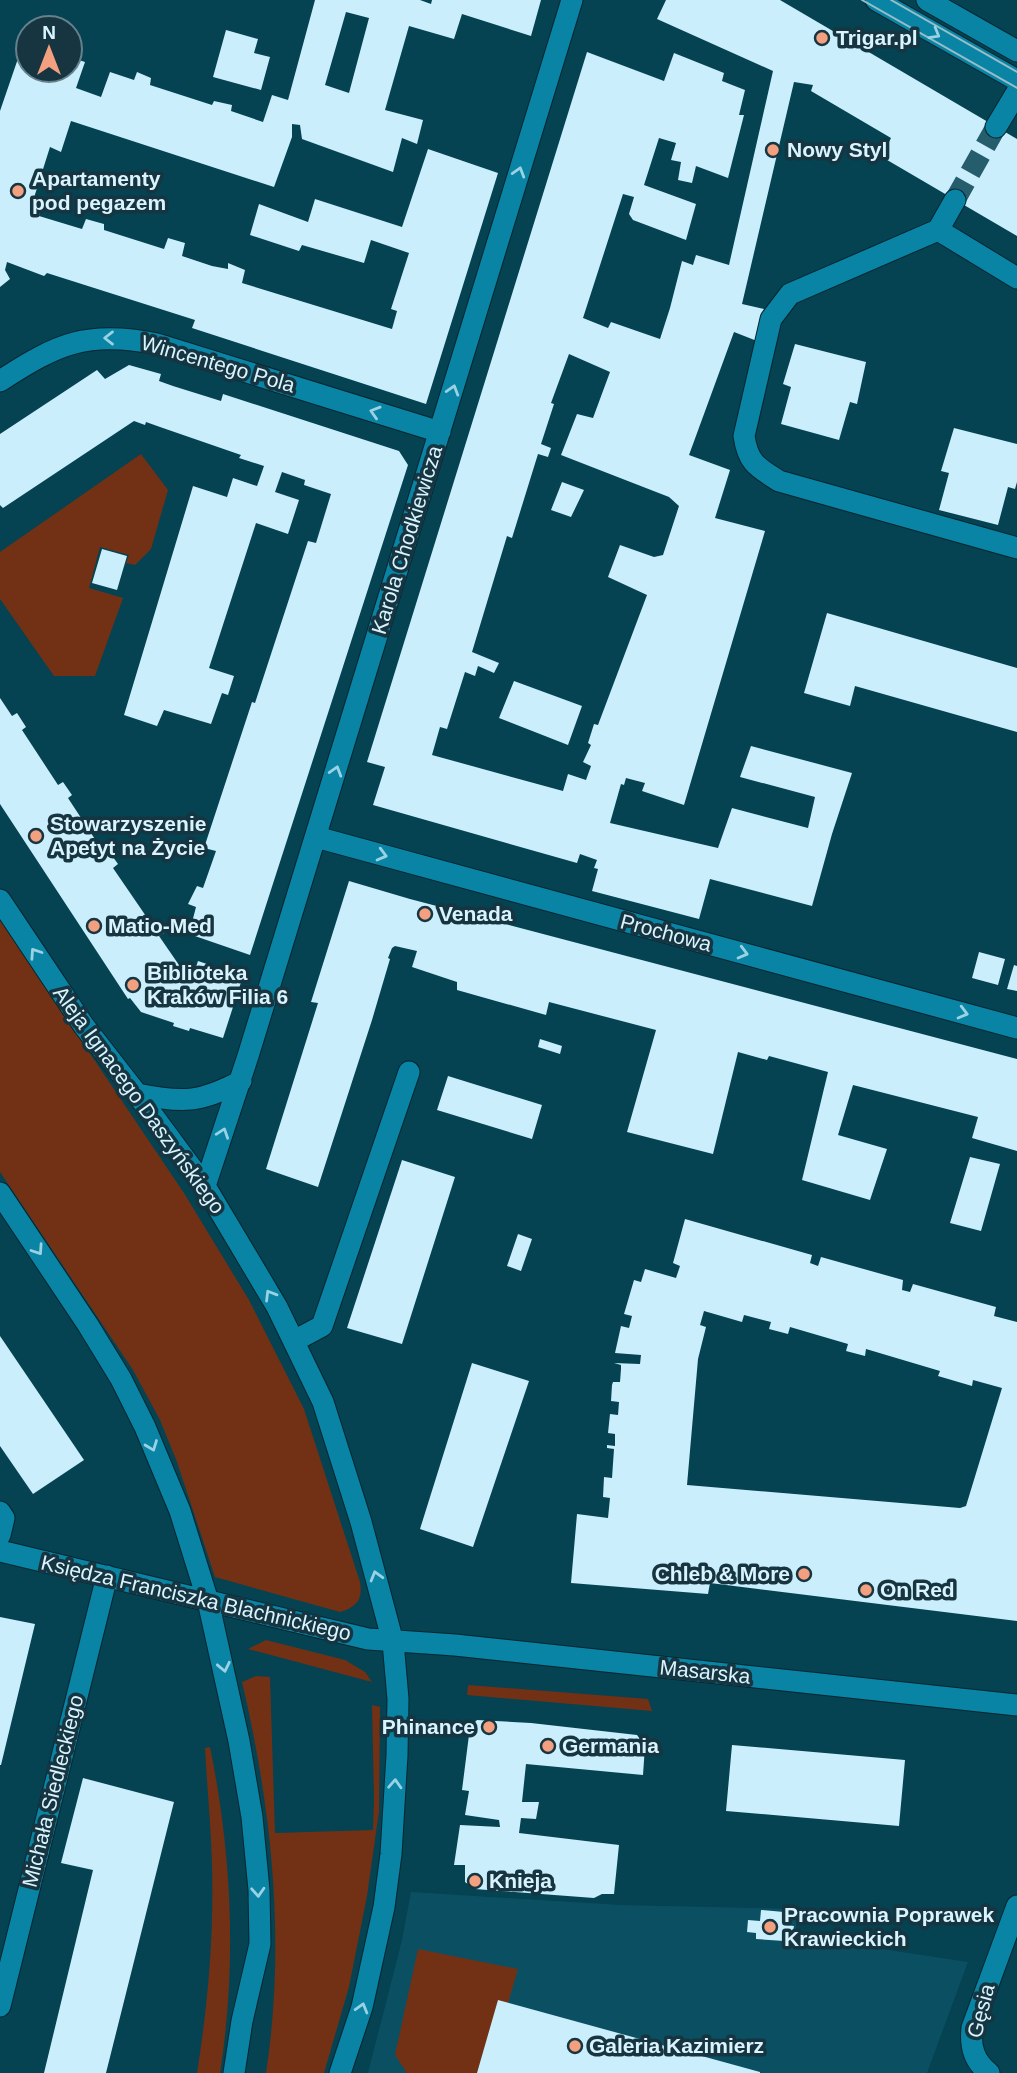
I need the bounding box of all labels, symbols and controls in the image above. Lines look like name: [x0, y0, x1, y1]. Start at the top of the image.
north arrow: [14, 14, 84, 84]
text: N: [42, 22, 56, 43]
place label: Trigar.pl: [836, 26, 918, 49]
one-way arrow: [928, 26, 941, 39]
marker: Trigar.pl: [814, 30, 830, 46]
place label: Nowy Styl: [787, 138, 887, 161]
marker: Nowy Styl: [765, 142, 781, 158]
place label: Apartamenty pod pegazem: [32, 167, 166, 214]
one-way arrow: [511, 167, 526, 179]
marker: Apartamenty pod pegazem: [10, 183, 26, 199]
one-way arrow: [103, 330, 114, 346]
street label: Wincentego Pola: [139, 331, 298, 397]
one-way arrow: [444, 384, 459, 396]
one-way arrow: [369, 405, 381, 420]
street label: Karola Chodkiewicza: [367, 442, 446, 637]
one-way arrow: [328, 766, 342, 778]
place label: Stowarzyszenie Apetyt na Życie: [50, 812, 206, 859]
marker: Stowarzyszenie Apetyt na Życie: [28, 828, 44, 844]
one-way arrow: [376, 846, 388, 861]
place label: Venada: [439, 902, 513, 925]
marker: Venada: [417, 906, 433, 922]
street label: Prochowa: [618, 909, 715, 956]
place label: Matio-Med: [108, 914, 212, 937]
marker: Matio-Med: [86, 918, 102, 934]
one-way arrow: [737, 945, 749, 960]
one-way arrow: [30, 947, 43, 960]
place label: Biblioteka Kraków Filia 6: [147, 961, 288, 1008]
marker: Biblioteka Kraków Filia 6: [125, 977, 141, 993]
street label: Aleja Ignacego Daszyńskiego: [49, 981, 230, 1218]
one-way arrow: [956, 1005, 968, 1019]
one-way arrow: [215, 1128, 229, 1140]
one-way arrow: [30, 1242, 42, 1255]
one-way arrow: [265, 1290, 278, 1303]
one-way arrow: [144, 1440, 158, 1452]
street label: Księdza Franciszka Blachnickiego: [39, 1551, 353, 1644]
place label: Chleb & More: [655, 1562, 790, 1585]
marker: Chleb & More: [796, 1566, 812, 1582]
one-way arrow: [370, 1570, 384, 1582]
place label: On Red: [880, 1578, 955, 1601]
marker: On Red: [858, 1582, 874, 1598]
street label: Masarska: [659, 1655, 752, 1688]
one-way arrow: [215, 1661, 230, 1673]
street label: Michała Siedleckiego: [17, 1692, 88, 1889]
place label: Phinance: [382, 1715, 475, 1738]
marker: Phinance: [481, 1719, 497, 1735]
place label: Germania: [562, 1734, 659, 1757]
marker: Germania: [540, 1738, 556, 1754]
one-way arrow: [388, 1778, 403, 1789]
place label: Knieja: [489, 1869, 552, 1892]
marker: Knieja: [467, 1873, 483, 1889]
one-way arrow: [251, 1887, 266, 1898]
place label: Pracownia Poprawek Krawieckich: [784, 1903, 994, 1950]
marker: Pracownia Poprawek Krawieckich: [762, 1919, 778, 1935]
street label: Gęsia: [962, 1981, 999, 2040]
one-way arrow: [353, 2002, 368, 2014]
place label: Galeria Kazimierz: [589, 2034, 764, 2057]
marker: Galeria Kazimierz: [567, 2038, 583, 2054]

